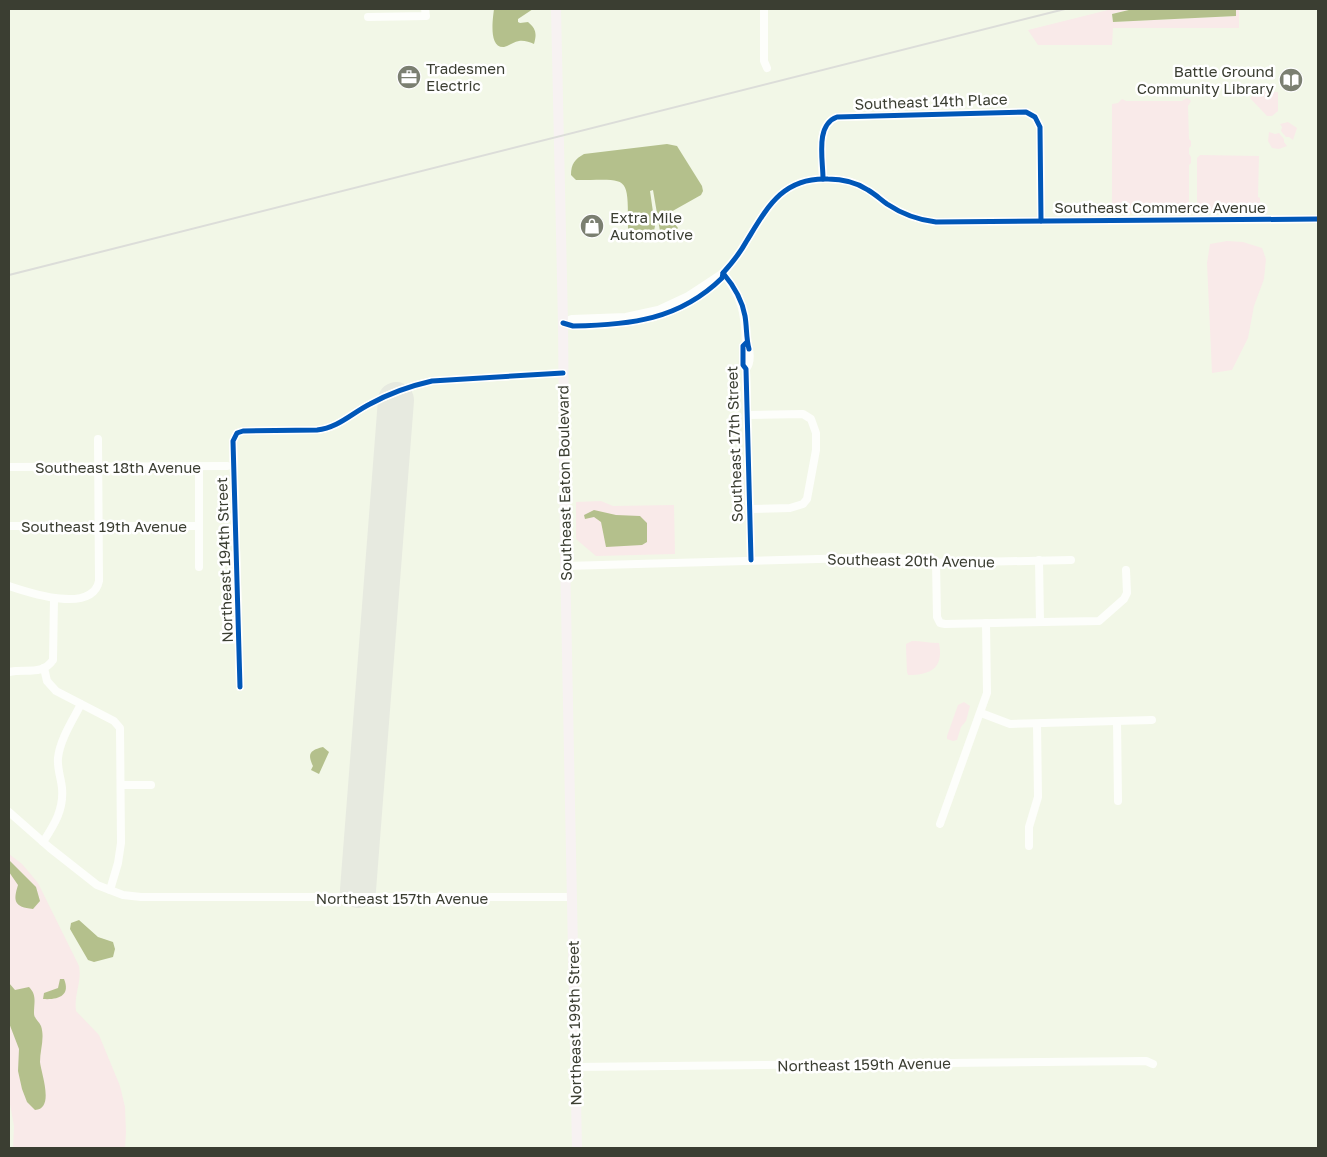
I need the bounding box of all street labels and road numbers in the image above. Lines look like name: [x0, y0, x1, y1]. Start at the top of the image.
street label: Southeast 14th Place: [854, 89, 1008, 113]
street label: Southeast Commerce Avenue: [1054, 198, 1266, 216]
street label: Southeast 17th Street: [722, 366, 746, 522]
street label: Southeast Eaton Boulevard: [553, 385, 575, 581]
street label: Southeast 18th Avenue: [35, 458, 201, 476]
street label: Northeast 194th Street: [212, 477, 236, 643]
street label: Southeast 19th Avenue: [21, 517, 187, 535]
street label: Southeast 20th Avenue: [827, 550, 995, 570]
street label: Northeast 157th Avenue: [316, 889, 489, 907]
street label: Northeast 199th Street: [564, 940, 584, 1106]
street label: Northeast 159th Avenue: [777, 1053, 951, 1075]

